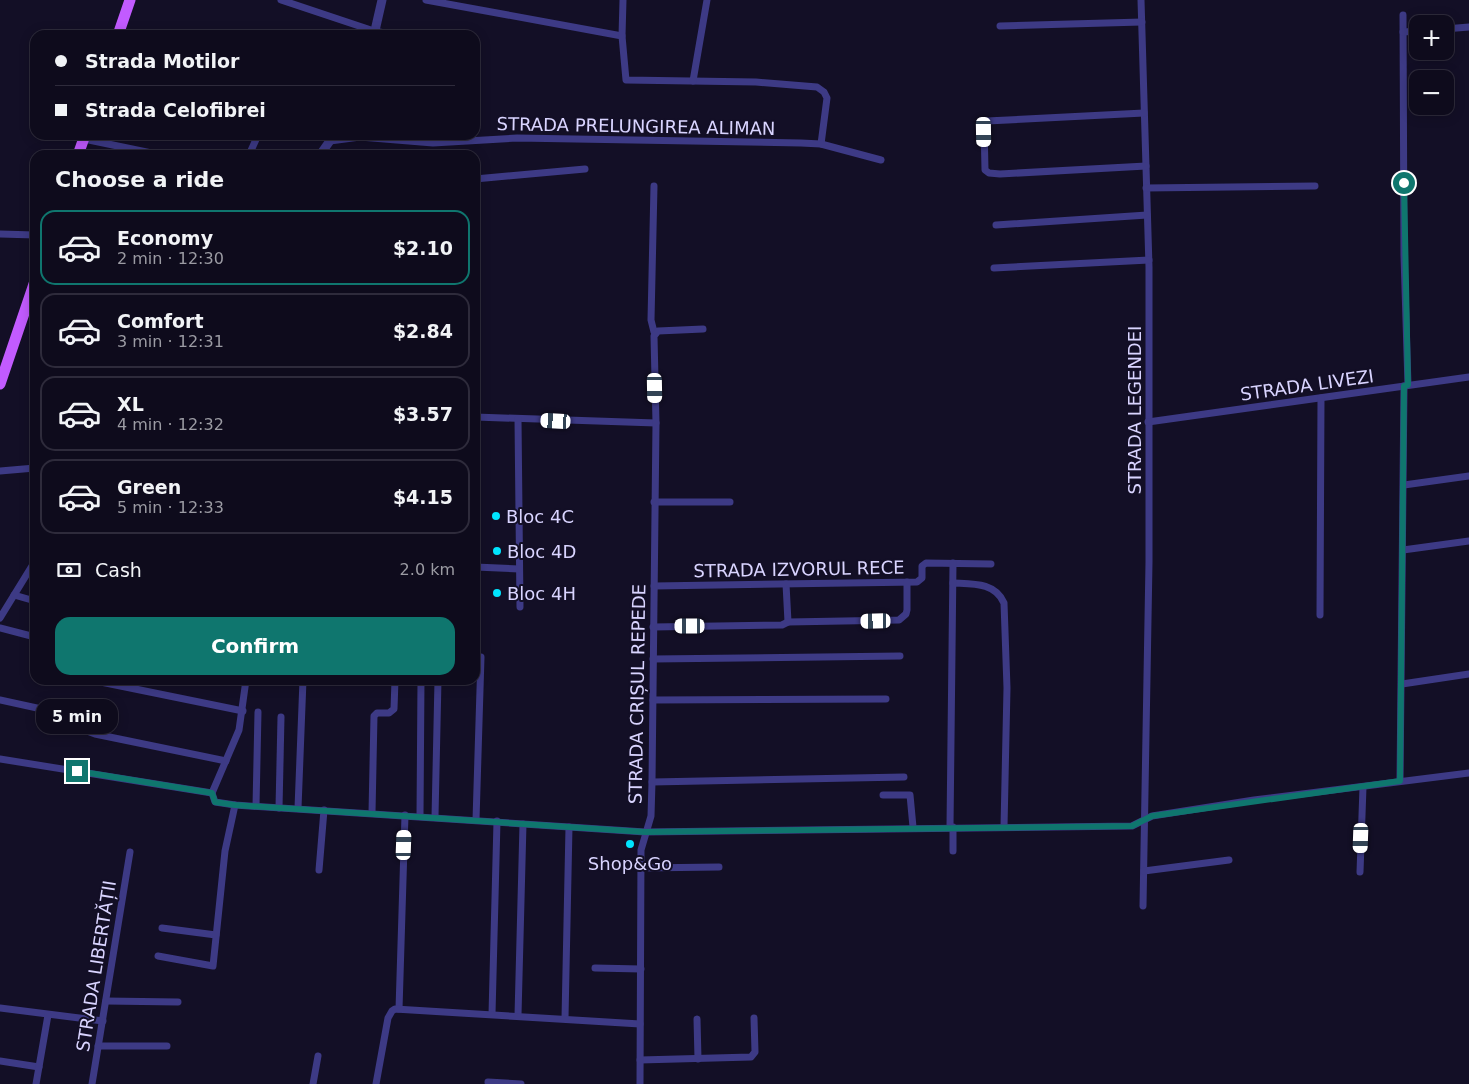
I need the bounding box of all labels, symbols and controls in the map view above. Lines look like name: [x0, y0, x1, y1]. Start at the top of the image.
map controls: [1409, 15, 1454, 115]
button: +: [1409, 15, 1454, 60]
text: Strada Motilor: [85, 50, 240, 72]
button: −: [1409, 70, 1454, 115]
text: Strada Celofibrei: [85, 99, 266, 121]
street label: STRADA PRELUNGIREA ALIMAN: [496, 113, 776, 139]
car: [976, 117, 991, 147]
text: Choose a ride: [55, 167, 224, 192]
route start: [1393, 172, 1415, 194]
icon: car: [57, 225, 102, 270]
text: Economy: [117, 227, 213, 249]
text: $2.10: [393, 237, 453, 259]
text: 2 min · 12:30: [117, 249, 224, 268]
icon: car: [57, 308, 102, 353]
text: Comfort: [117, 310, 204, 332]
text: $2.84: [393, 320, 453, 342]
street label: STRADA LEGENDEI: [1124, 326, 1145, 494]
text: 3 min · 12:31: [117, 332, 224, 351]
street label: STRADA LIVEZI: [1239, 365, 1375, 405]
car: [647, 373, 662, 403]
icon: car: [57, 391, 102, 436]
text: XL: [117, 393, 144, 415]
text: $3.57: [393, 403, 453, 425]
car: [540, 413, 571, 429]
text: 4 min · 12:32: [117, 415, 224, 434]
icon: car: [57, 474, 102, 519]
text: Green: [117, 476, 181, 498]
text: $4.15: [393, 486, 453, 508]
text: 5 min · 12:33: [117, 498, 224, 517]
place label: Bloc 4C: [506, 506, 574, 527]
marker: Bloc 4C: [490, 510, 502, 522]
place label: Bloc 4D: [507, 541, 576, 562]
marker: Bloc 4D: [491, 545, 503, 557]
icon: cash: [55, 556, 83, 584]
street label: STRADA IZVORUL RECE: [693, 557, 905, 581]
text: Cash: [95, 559, 142, 581]
text: 2.0 km: [400, 560, 455, 579]
place label: Bloc 4H: [507, 583, 576, 604]
street label: STRADA CRIȘUL REPEDE: [625, 584, 649, 804]
marker: Bloc 4H: [491, 587, 503, 599]
car: [860, 613, 891, 629]
button: Confirm: [55, 617, 455, 675]
car: [675, 619, 705, 634]
callout: 5 min: [36, 698, 118, 734]
text: 5 min: [52, 707, 102, 726]
route end: [66, 760, 88, 782]
car: [1352, 823, 1369, 853]
car: [395, 830, 412, 860]
marker: Shop&Go: [624, 838, 636, 850]
place label: Shop&Go: [588, 853, 672, 874]
street label: STRADA LIBERTĂȚII: [72, 879, 120, 1053]

